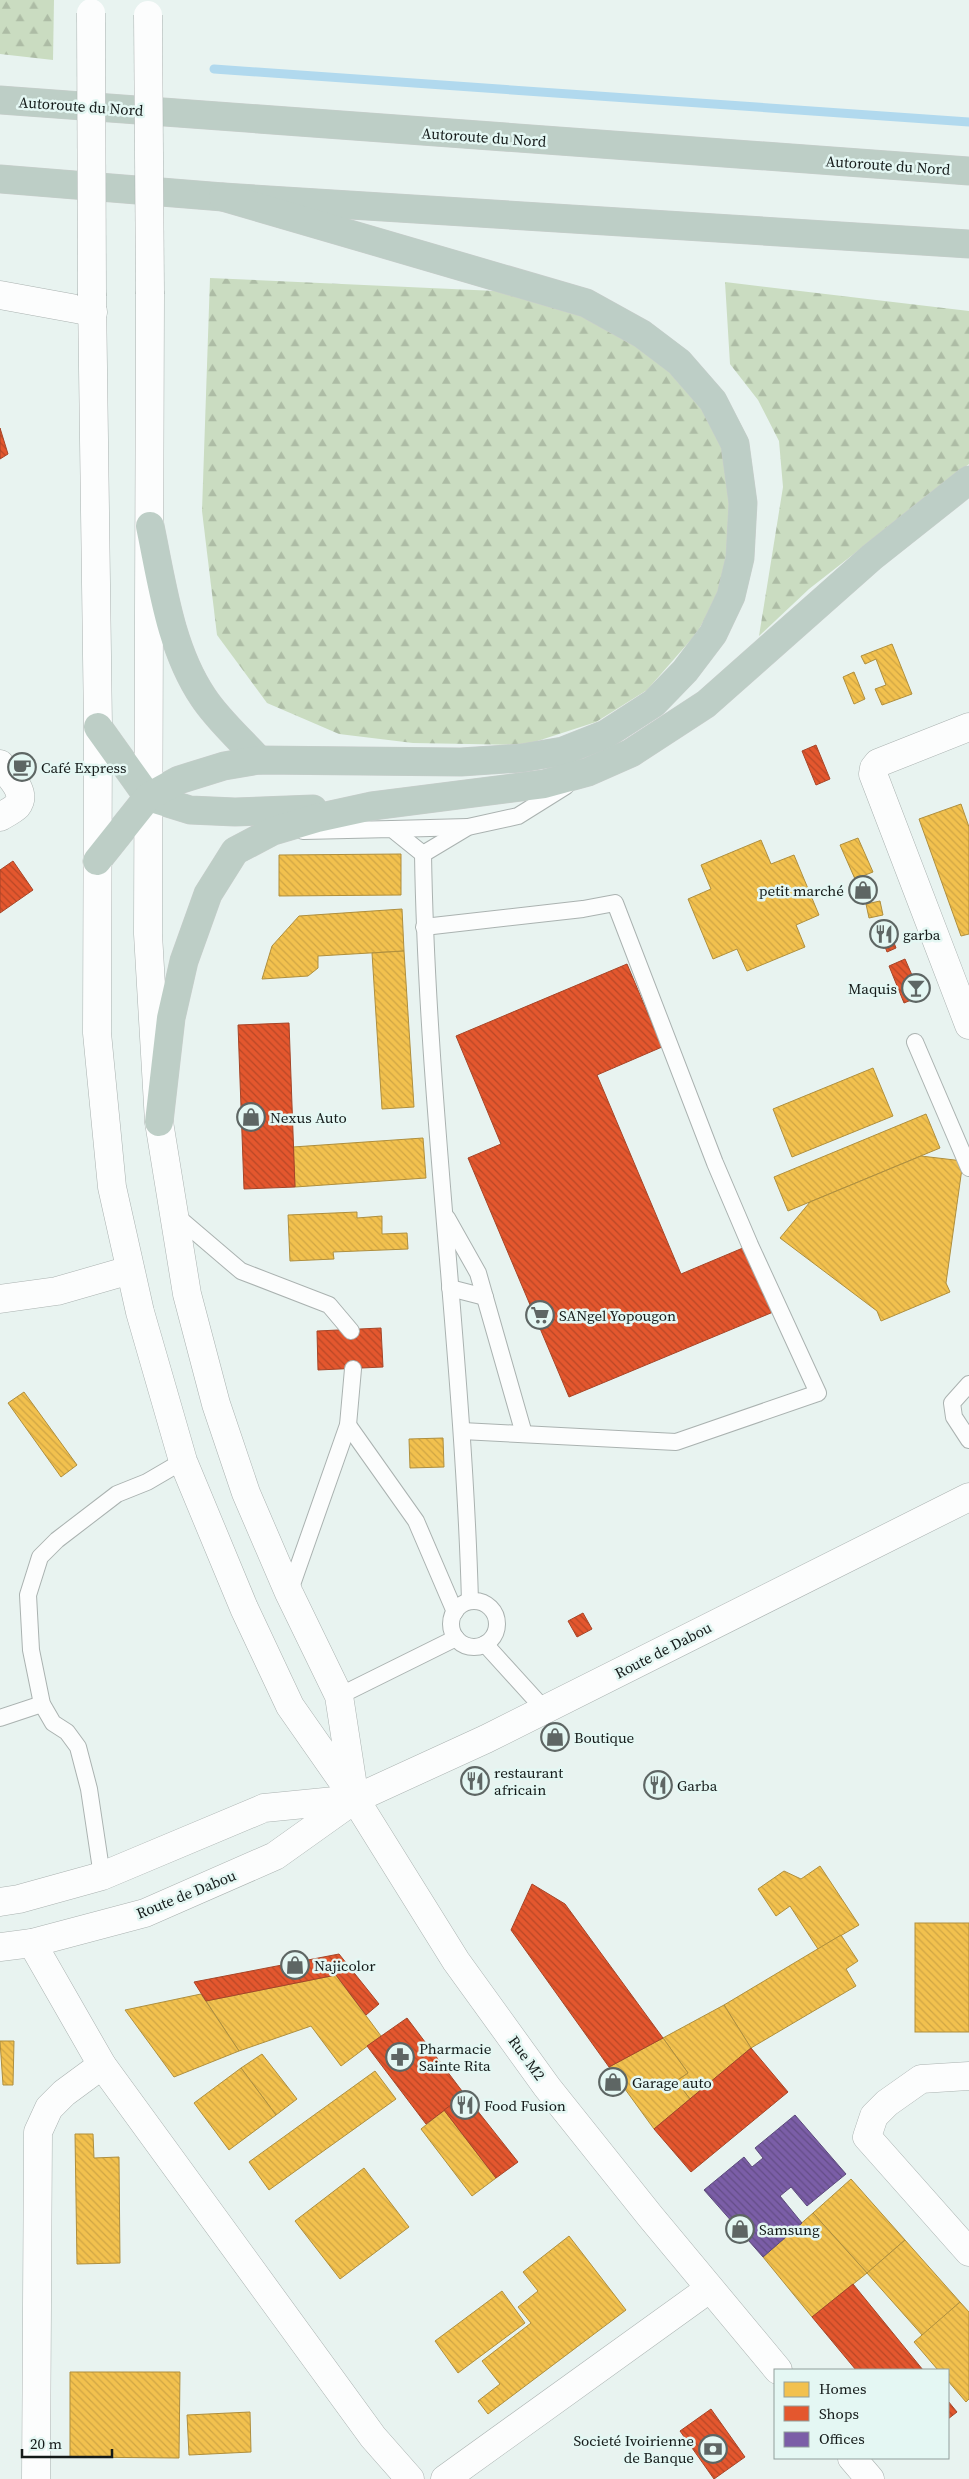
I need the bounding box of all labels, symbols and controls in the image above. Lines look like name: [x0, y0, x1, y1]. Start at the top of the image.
street label: Autoroute du Nord: [18, 91, 145, 121]
street label: Autoroute du Nord: [421, 122, 548, 152]
street label: Autoroute du Nord: [825, 150, 952, 180]
cafe icon: Café Express: [7, 752, 37, 782]
place label: Café Express: [41, 757, 127, 778]
shop icon: petit marché: [848, 875, 878, 905]
place label: petit marché: [759, 880, 844, 901]
restaurant icon: garba: [869, 919, 899, 949]
place label: garba: [903, 924, 941, 945]
bar icon: Maquis: [901, 973, 931, 1003]
place label: Maquis: [848, 978, 897, 999]
shop icon: Nexus Auto: [236, 1102, 266, 1132]
place label: Nexus Auto: [270, 1107, 347, 1128]
supermarket icon: SANgel Yopougon: [525, 1300, 555, 1330]
place label: SANgel Yopougon: [559, 1305, 676, 1326]
street label: Route de Dabou: [611, 1616, 715, 1683]
shop icon: Boutique: [540, 1722, 570, 1752]
place label: Boutique: [574, 1727, 635, 1748]
place label: restaurant africain: [494, 1762, 563, 1800]
restaurant icon: restaurant africain: [460, 1766, 490, 1796]
restaurant icon: Garba: [643, 1770, 673, 1800]
place label: Garba: [677, 1775, 718, 1796]
street label: Route de Dabou: [133, 1864, 239, 1924]
shop icon: Najicolor: [280, 1950, 310, 1980]
place label: Najicolor: [314, 1955, 376, 1976]
street label: Rue M2: [504, 2031, 550, 2085]
place label: Pharmacie Sainte Rita: [419, 2038, 492, 2076]
pharmacy icon: Pharmacie Sainte Rita: [385, 2042, 415, 2072]
shop icon: Garage auto: [598, 2067, 628, 2097]
place label: Garage auto: [632, 2072, 712, 2093]
restaurant icon: Food Fusion: [450, 2090, 480, 2120]
place label: Food Fusion: [484, 2095, 566, 2116]
shop icon: Samsung: [725, 2214, 755, 2244]
place label: Samsung: [759, 2219, 820, 2240]
legend: [774, 2369, 949, 2459]
text: Homes: [819, 2378, 866, 2399]
text: Shops: [819, 2403, 859, 2424]
scale bar: [22, 2426, 112, 2458]
text: Offices: [819, 2428, 865, 2449]
place label: Societé Ivoirienne de Banque: [573, 2430, 694, 2468]
text: 20 m: [30, 2433, 62, 2454]
bank icon: Societé Ivoirienne de Banque: [698, 2434, 728, 2464]

